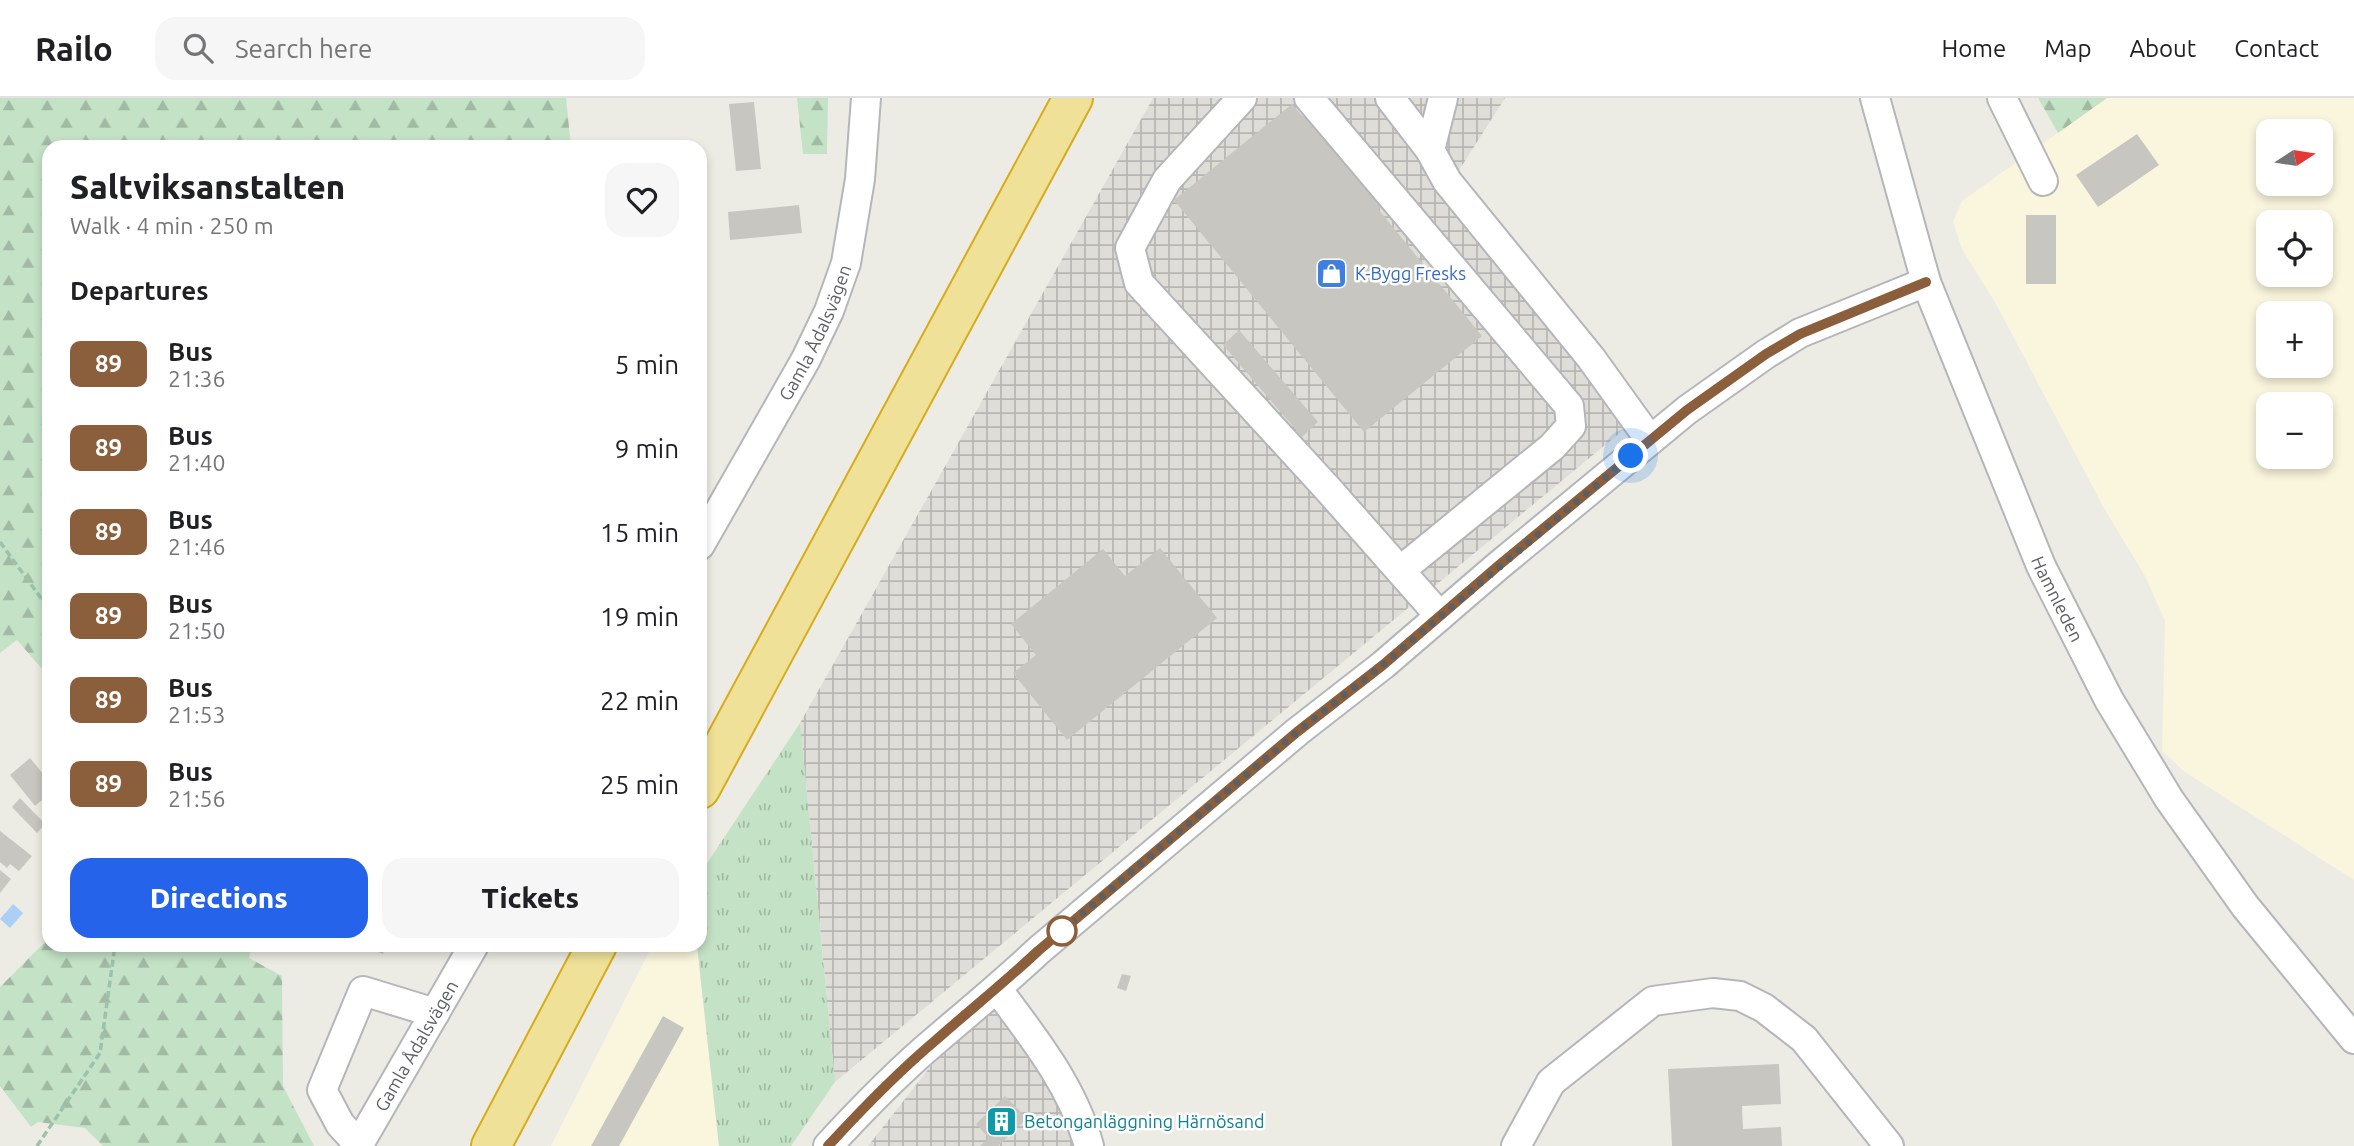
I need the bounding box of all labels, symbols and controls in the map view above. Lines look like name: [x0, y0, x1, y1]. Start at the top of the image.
search box: [155, 17, 645, 80]
icon: search: [179, 29, 217, 67]
text: Railo: [35, 30, 113, 67]
text: Search here: [235, 34, 372, 63]
text: Home: [1941, 35, 2006, 62]
text: Map: [2044, 35, 2091, 62]
text: About: [2129, 35, 2196, 62]
text: Contact: [2234, 35, 2319, 62]
north arrow: [2256, 119, 2333, 196]
map controls: [2256, 119, 2333, 469]
button: heart: [605, 163, 679, 237]
text: Saltviksanstalten: [70, 168, 345, 205]
button: locate: [2256, 210, 2333, 287]
text: Walk · 4 min · 250 m: [70, 213, 274, 238]
shop icon: K-Bygg Fresks: [1315, 256, 1349, 290]
street label: Gamla Ådalsvägen: [775, 262, 855, 404]
place label: K-Bygg Fresks: [1355, 263, 1466, 283]
text: Departures: [70, 276, 208, 305]
button: +: [2256, 301, 2333, 378]
text: Bus: [168, 337, 213, 366]
text: 89: [95, 350, 122, 377]
text: 5 min: [615, 350, 679, 379]
text: 21:36: [168, 366, 226, 391]
button: −: [2256, 392, 2333, 469]
text: Bus: [168, 421, 213, 450]
text: 89: [95, 434, 122, 461]
text: 9 min: [615, 434, 679, 463]
your location: [1613, 438, 1648, 473]
text: 21:40: [168, 450, 226, 475]
text: Bus: [168, 505, 213, 534]
text: 89: [95, 518, 122, 545]
text: 15 min: [600, 518, 679, 547]
text: 21:46: [168, 534, 226, 559]
street label: Hamnleden: [2028, 553, 2088, 645]
text: Bus: [168, 589, 213, 618]
text: 89: [95, 602, 122, 629]
text: 19 min: [600, 602, 679, 631]
text: 21:50: [168, 618, 226, 643]
text: Bus: [168, 673, 213, 702]
text: 89: [95, 686, 122, 713]
text: 22 min: [600, 686, 679, 715]
text: 21:53: [168, 702, 226, 727]
text: Bus: [168, 757, 213, 786]
text: 89: [95, 770, 122, 797]
text: 25 min: [600, 770, 679, 799]
text: 21:56: [168, 786, 226, 811]
button: Directions: [70, 858, 368, 938]
button: Tickets: [382, 858, 679, 938]
unlabelled marker: [1047, 916, 1077, 946]
street label: Gamla Ådalsvägen: [370, 977, 462, 1114]
building icon: Betonganläggning Härnösand: [984, 1104, 1018, 1138]
place label: Betonganläggning Härnösand: [1024, 1111, 1265, 1131]

